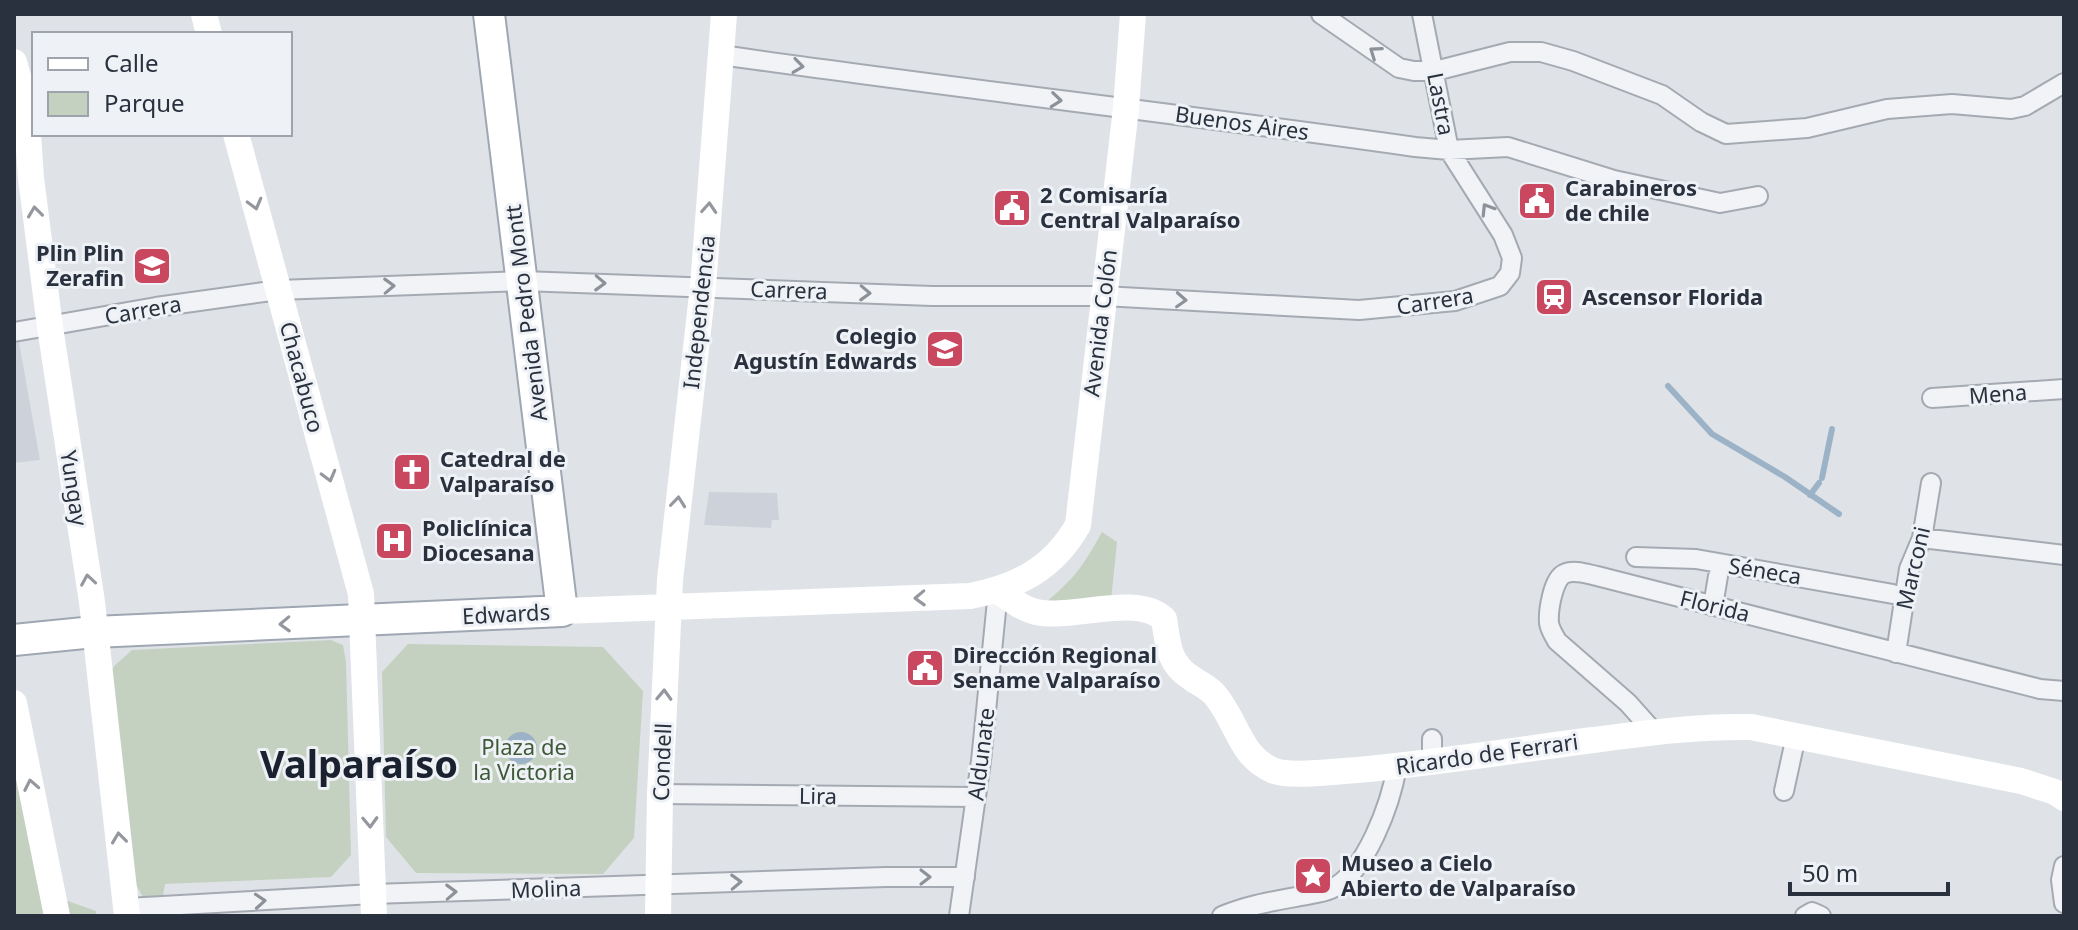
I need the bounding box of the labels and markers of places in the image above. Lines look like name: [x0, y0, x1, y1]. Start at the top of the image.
place label: Carabineros de chile: [1565, 172, 1697, 227]
place label: 2 Comisaría Central Valparaíso: [1040, 179, 1241, 234]
public building icon: Carabineros de chile: [1516, 180, 1558, 222]
public building icon: 2 Comisaría Central Valparaíso: [991, 187, 1033, 229]
place label: Plin Plin Zerafin: [36, 237, 124, 292]
school or university icon: Plin Plin Zerafin: [131, 245, 173, 287]
station icon: Ascensor Florida: [1533, 276, 1575, 318]
place label: Ascensor Florida: [1582, 281, 1763, 311]
place label: Colegio Agustín Edwards: [734, 320, 917, 375]
school or university icon: Colegio Agustín Edwards: [924, 328, 966, 370]
place label: Catedral de Valparaíso: [440, 443, 566, 498]
church icon: Catedral de Valparaíso: [391, 451, 433, 493]
place label: Policlínica Diocesana: [422, 512, 535, 567]
hospital icon: Policlínica Diocesana: [373, 520, 415, 562]
place label: Dirección Regional Sename Valparaíso: [953, 639, 1161, 694]
public building icon: Dirección Regional Sename Valparaíso: [904, 647, 946, 689]
place label: Museo a Cielo Abierto de Valparaíso: [1341, 847, 1576, 902]
place icon: Museo a Cielo Abierto de Valparaíso: [1292, 855, 1334, 897]

